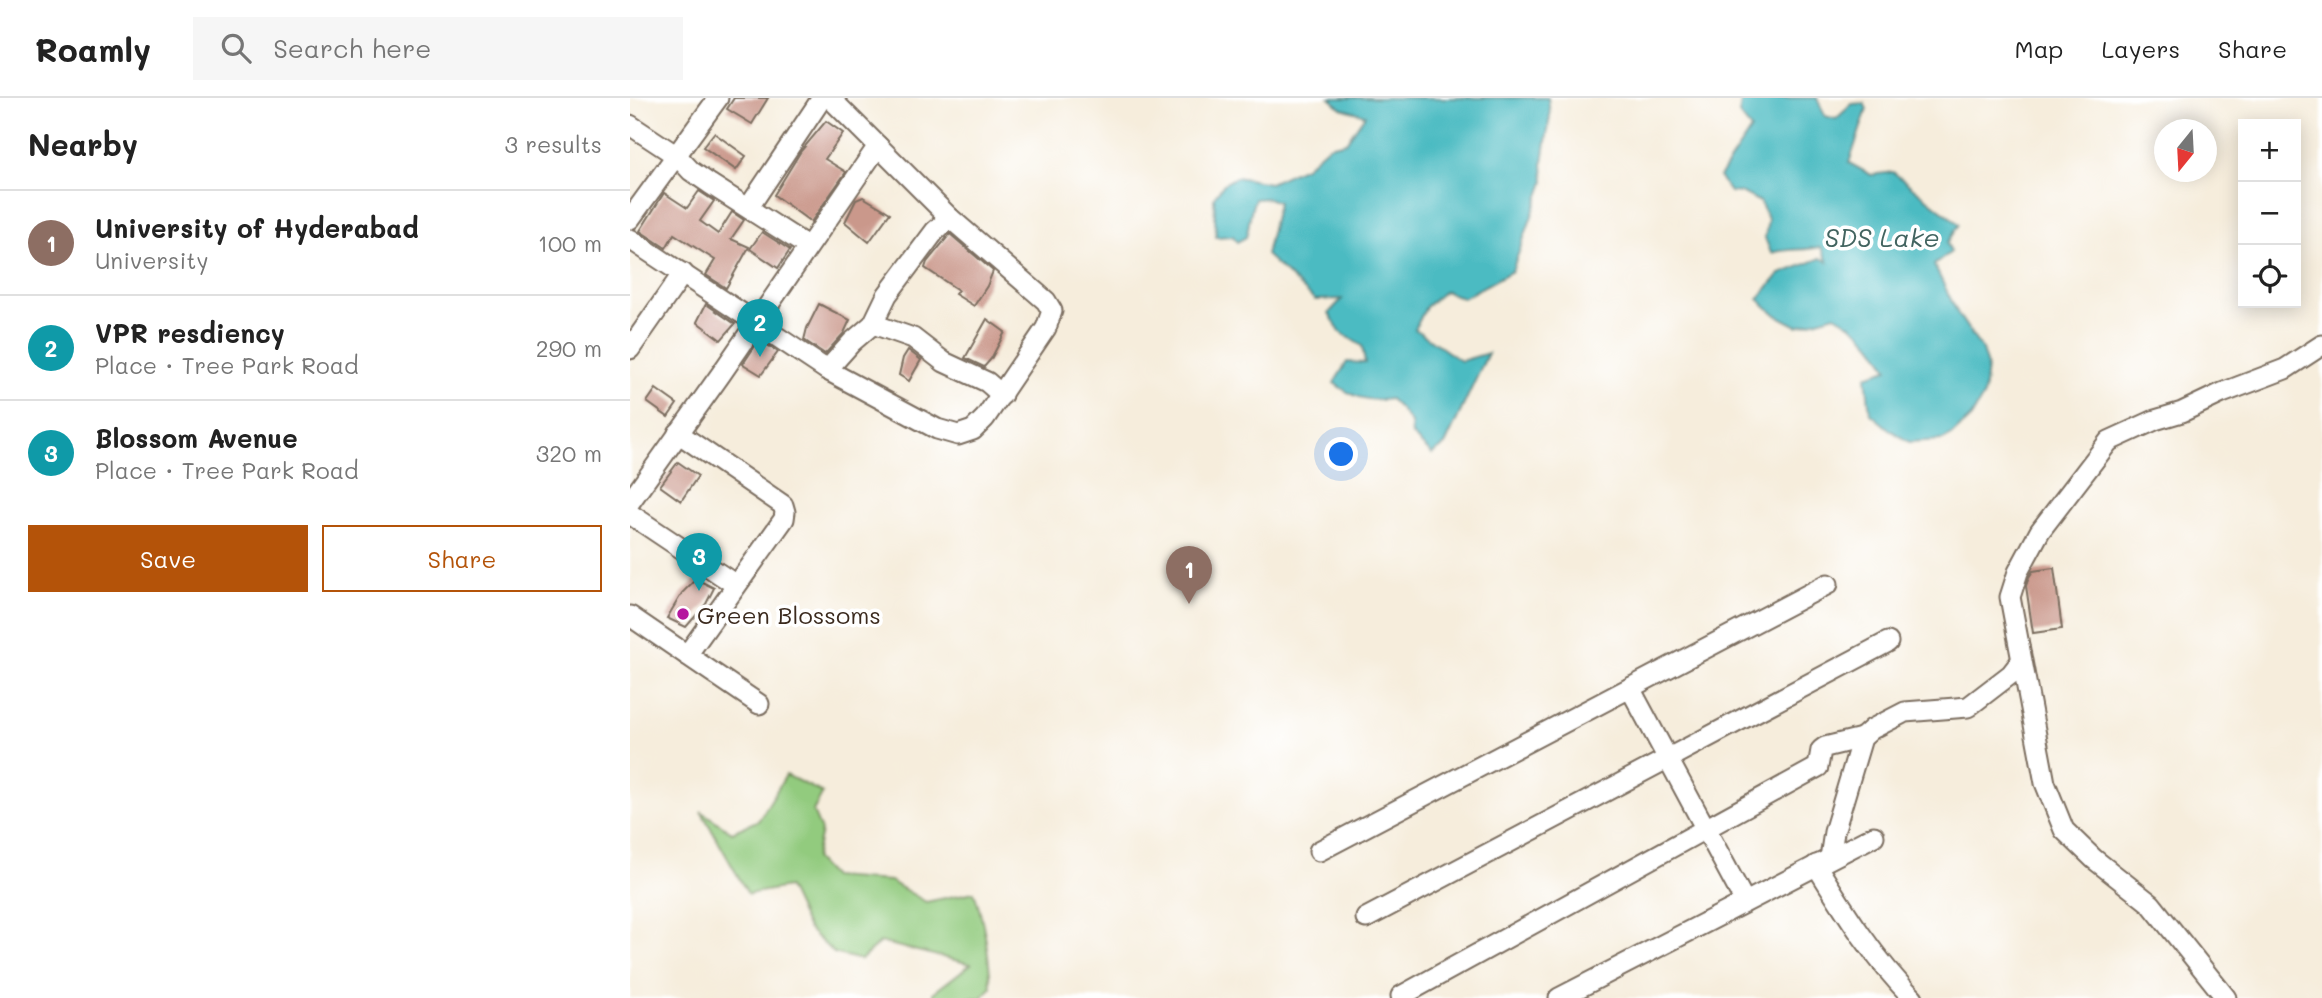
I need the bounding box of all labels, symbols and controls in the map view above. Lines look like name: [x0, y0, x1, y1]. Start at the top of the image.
search box: [193, 17, 683, 80]
text: Roamly: [35, 27, 151, 70]
icon: search: [217, 29, 255, 67]
text: Search here: [273, 31, 431, 65]
text: Map: [2015, 33, 2063, 64]
text: Layers: [2101, 33, 2180, 64]
text: Share: [2218, 33, 2287, 64]
north arrow: [2154, 119, 2217, 182]
map controls: [2238, 119, 2301, 308]
button: +: [2238, 119, 2301, 182]
text: Nearby: [28, 124, 138, 164]
text: 3 results: [505, 129, 602, 159]
button: −: [2238, 182, 2301, 245]
text: University of Hyderabad: [95, 211, 419, 245]
water label: SDS Lake: [1824, 220, 1940, 254]
text: 1: [46, 228, 56, 258]
text: 100 m: [538, 228, 602, 258]
text: University: [95, 245, 208, 275]
button: locate: [2238, 245, 2301, 308]
pin: 2: [737, 299, 783, 357]
text: VPR resdiency: [95, 316, 285, 350]
text: 2: [45, 333, 57, 363]
text: 290 m: [536, 333, 602, 363]
text: Place · Tree Park Road: [95, 350, 359, 380]
text: Blossom Avenue: [95, 421, 298, 455]
your location: [1324, 437, 1358, 471]
text: 3: [44, 438, 58, 468]
text: 320 m: [536, 438, 602, 468]
text: Place · Tree Park Road: [95, 455, 359, 485]
button: Save: [28, 525, 308, 592]
button: Share: [322, 525, 602, 592]
pin: 3: [676, 533, 722, 591]
pin: 1: [1166, 546, 1212, 604]
place label: Green Blossoms: [697, 599, 881, 630]
marker: Green Blossoms: [675, 606, 691, 622]

